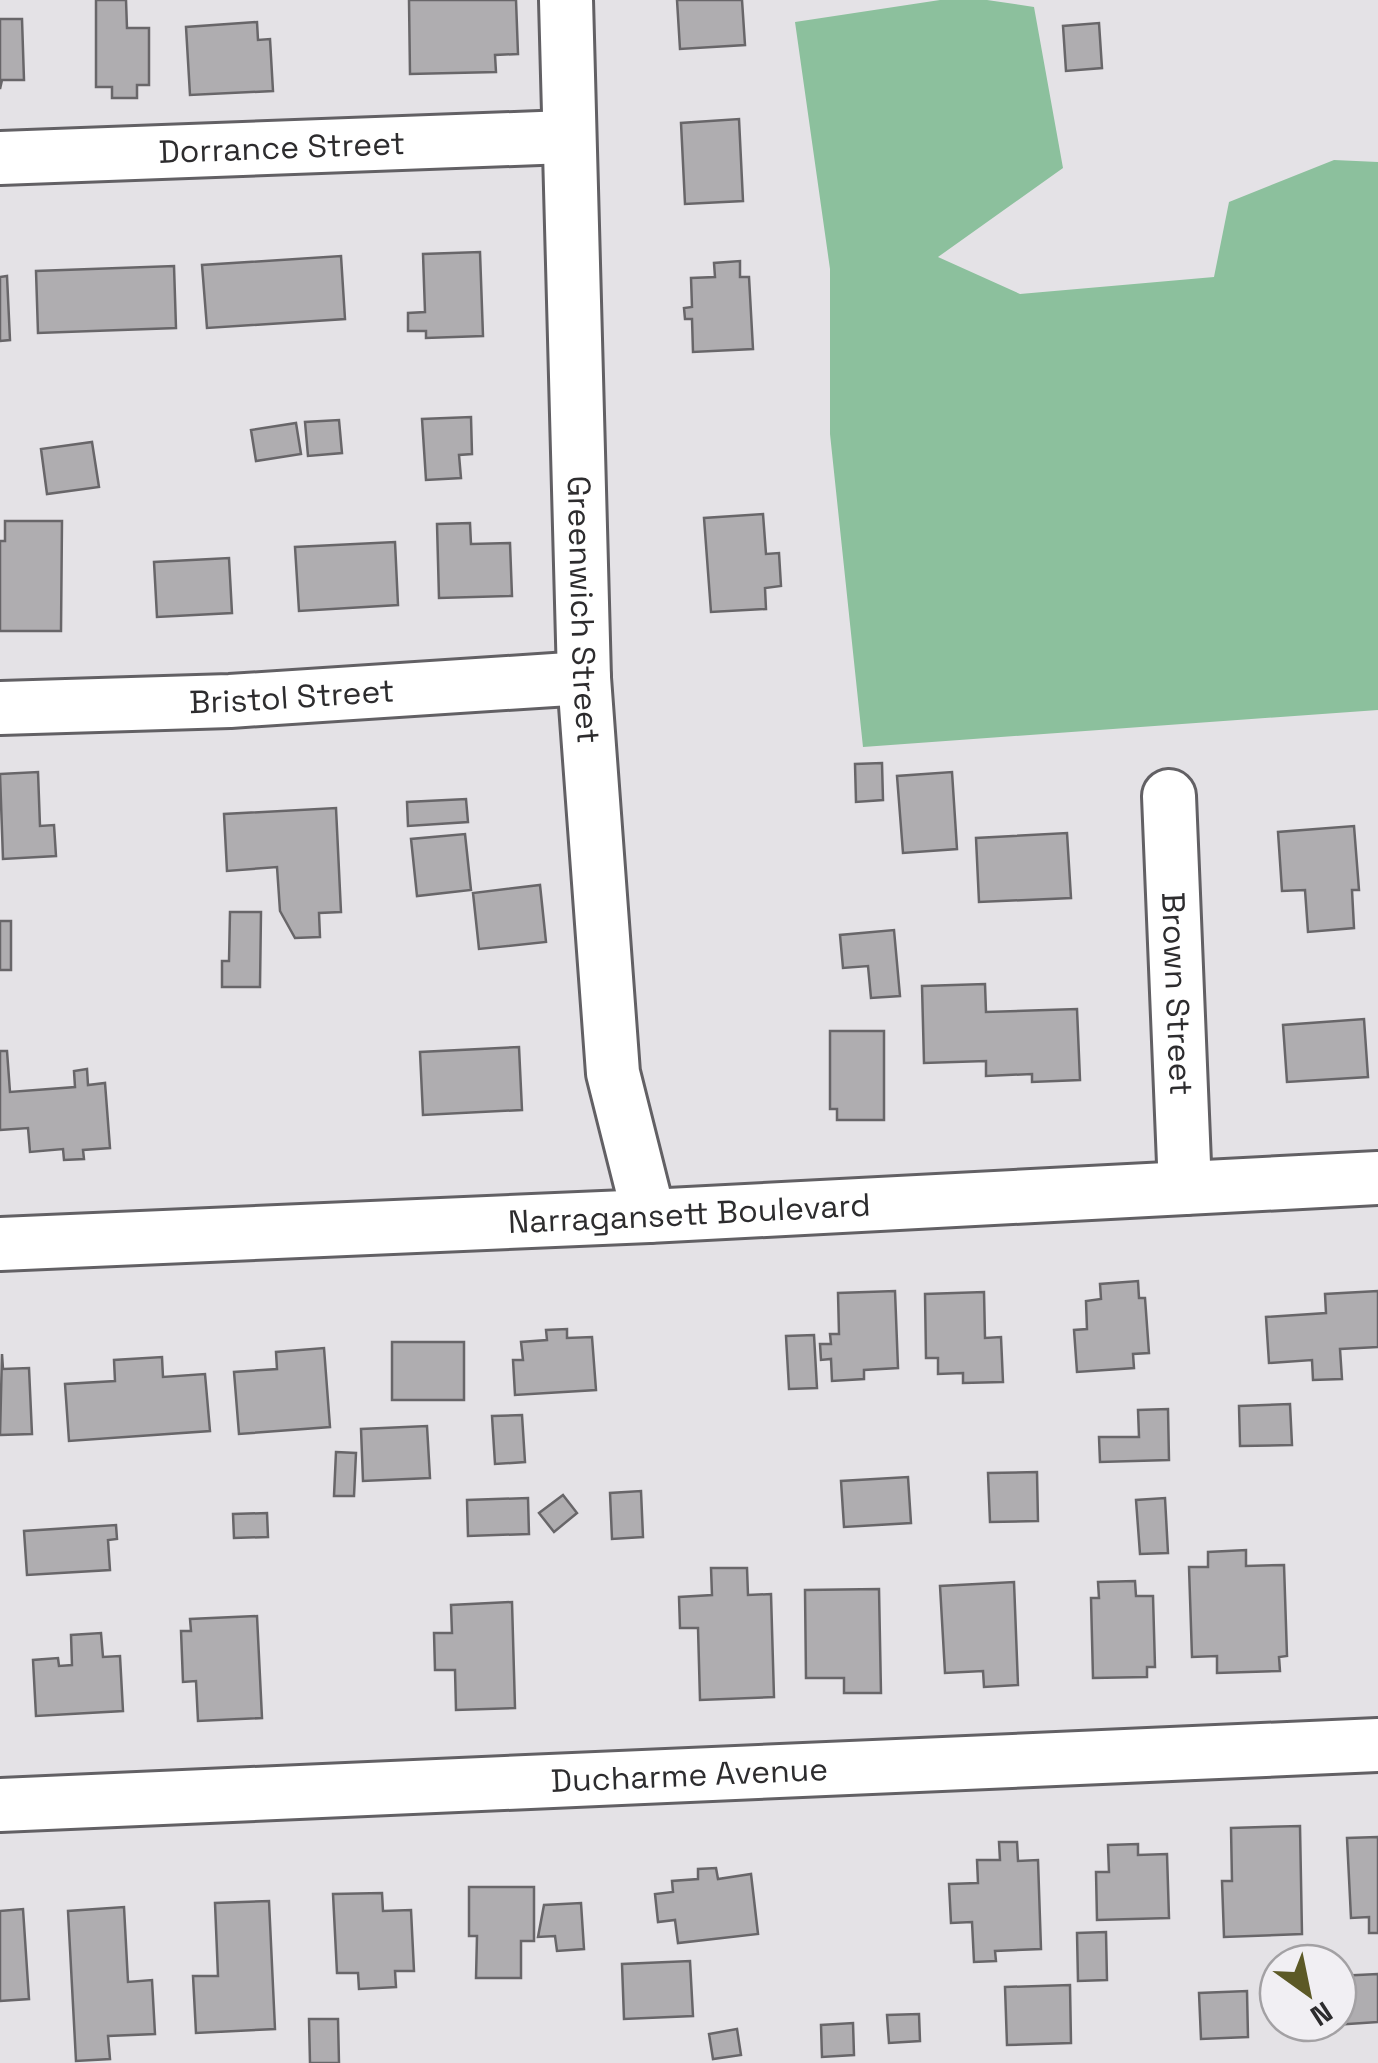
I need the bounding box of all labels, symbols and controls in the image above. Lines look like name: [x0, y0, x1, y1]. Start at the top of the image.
street label: Dorrance Street: [158, 123, 406, 172]
street label: Greenwich Street: [559, 475, 609, 745]
street label: Bristol Street: [189, 670, 396, 722]
street label: Brown Street: [1153, 891, 1201, 1096]
street label: Narragansett Boulevard: [507, 1184, 872, 1242]
street label: Ducharme Avenue: [550, 1749, 829, 1801]
north arrow: [1258, 1943, 1358, 2043]
text: N: [1304, 1994, 1339, 2034]

